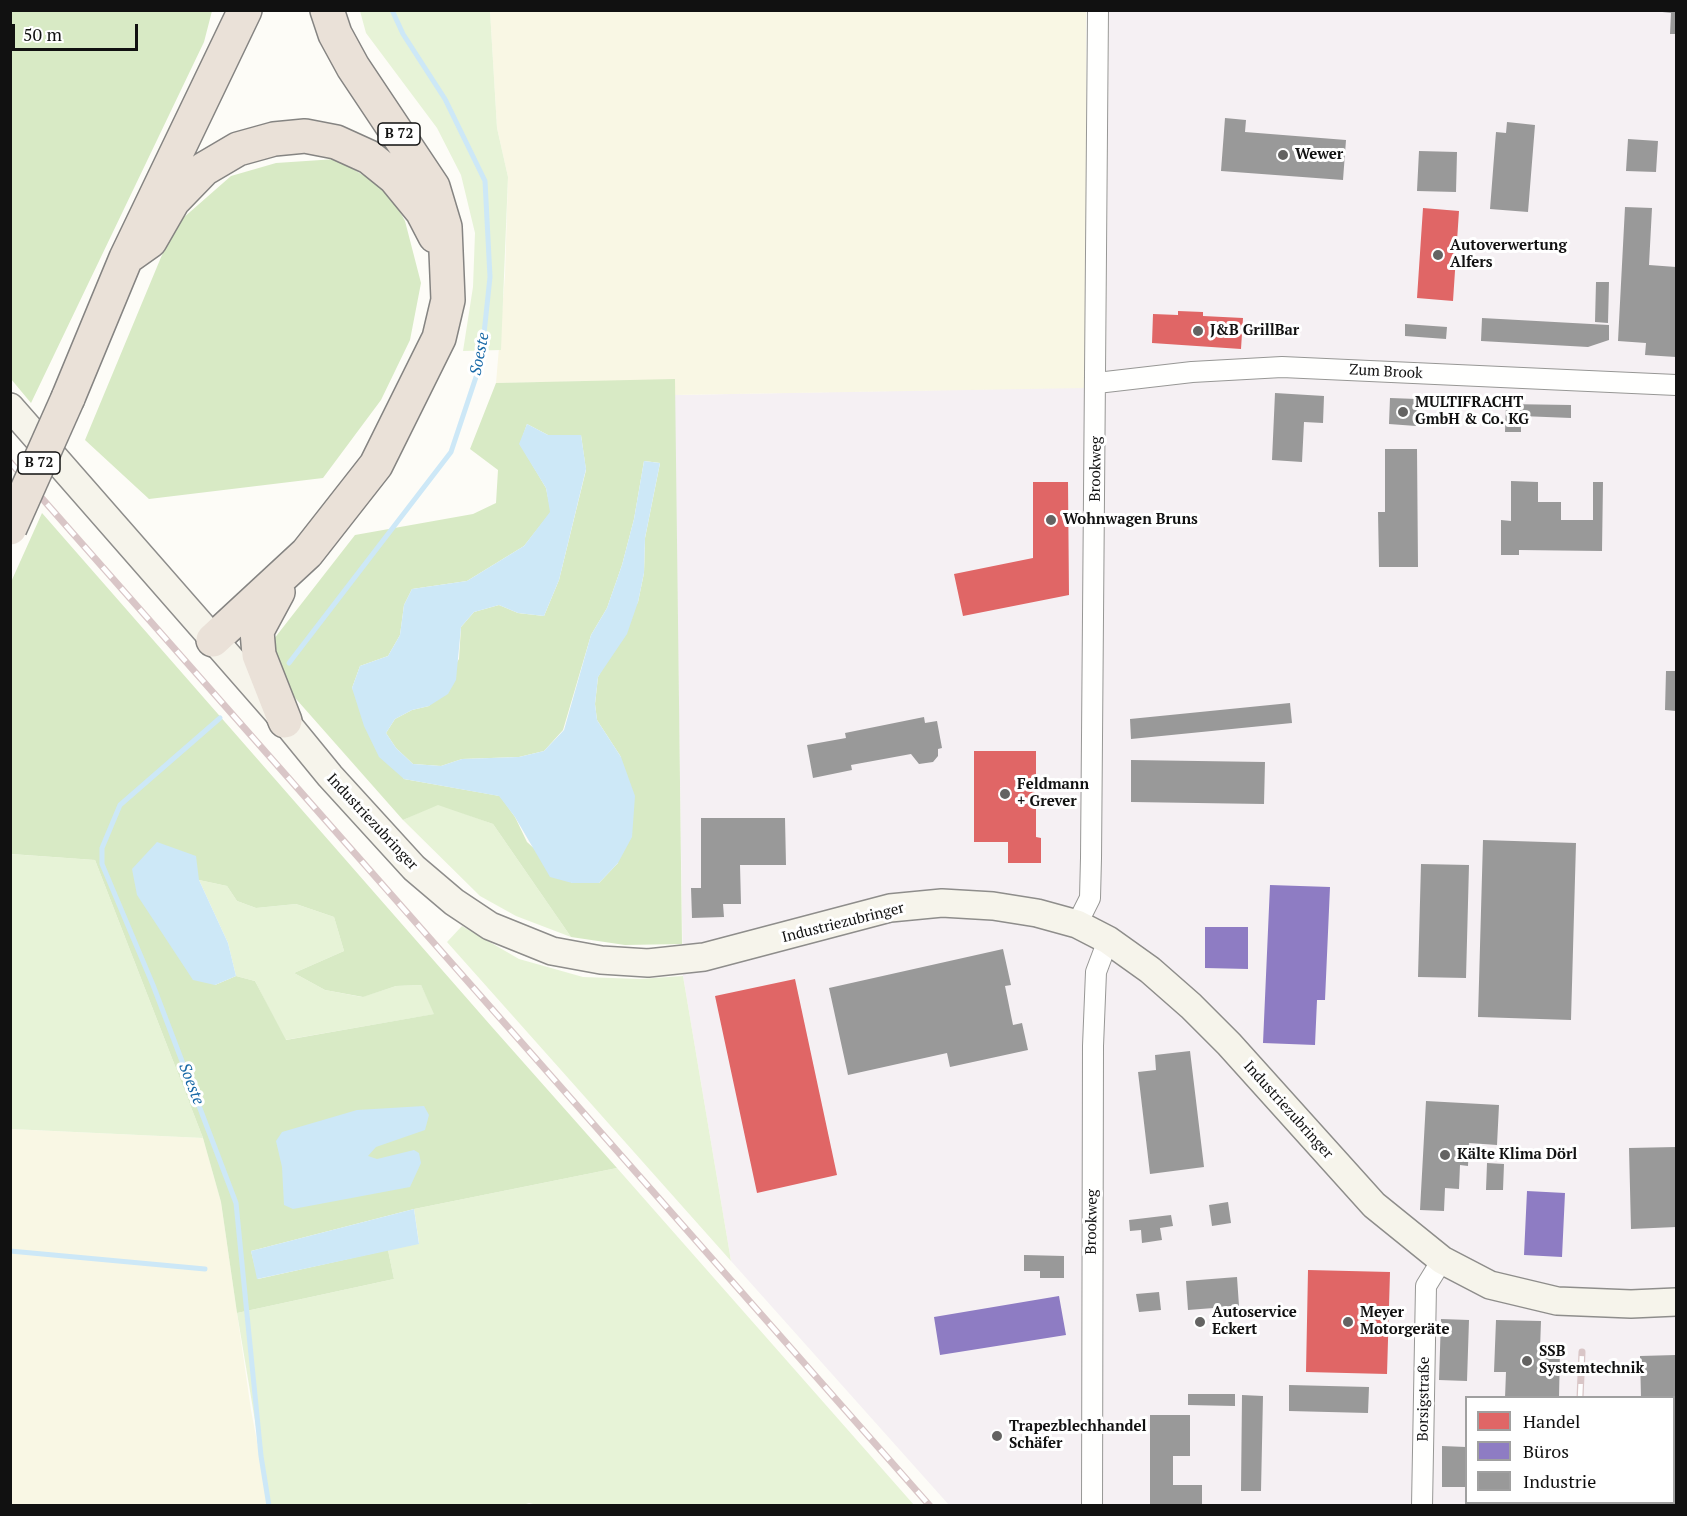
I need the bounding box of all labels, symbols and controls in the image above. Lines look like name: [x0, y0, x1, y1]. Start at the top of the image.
scale bar: [15, 12, 141, 50]
text: 50 m: [23, 22, 62, 46]
road number: B 72: [378, 123, 420, 145]
place label: Wewer: [1295, 146, 1343, 164]
marker: Wewer: [1276, 148, 1290, 162]
place label: Autoverwertung Alfers: [1450, 237, 1567, 272]
marker: Autoverwertung Alfers: [1431, 248, 1445, 262]
place label: J&B GrillBar: [1210, 322, 1299, 340]
marker: J&B GrillBar: [1191, 324, 1205, 338]
water label: Soeste: [466, 331, 494, 377]
street label: Zum Brook: [1349, 361, 1423, 383]
place label: MULTIFRACHT GmbH & Co. KG: [1415, 394, 1529, 429]
marker: MULTIFRACHT GmbH & Co. KG: [1396, 405, 1410, 419]
street label: Brookweg: [1086, 436, 1106, 502]
road number: B 72: [18, 452, 60, 474]
place label: Wohnwagen Bruns: [1063, 511, 1198, 529]
marker: Wohnwagen Bruns: [1044, 513, 1058, 527]
street label: Industriezubringer: [323, 770, 421, 874]
place label: Feldmann + Grever: [1017, 776, 1089, 811]
marker: Feldmann + Grever: [998, 787, 1012, 801]
street label: Industriezubringer: [780, 899, 906, 947]
street label: Industriezubringer: [1239, 1057, 1337, 1163]
water label: Soeste: [174, 1060, 208, 1108]
place label: Kälte Klima Dörl: [1457, 1146, 1577, 1164]
marker: Kälte Klima Dörl: [1438, 1148, 1452, 1162]
street label: Brookweg: [1082, 1189, 1102, 1255]
place label: Autoservice Eckert: [1212, 1304, 1297, 1339]
place label: Meyer Motorgeräte: [1360, 1304, 1450, 1339]
marker: Autoservice Eckert: [1193, 1315, 1207, 1329]
marker: Meyer Motorgeräte: [1341, 1315, 1355, 1329]
place label: SSB Systemtechnik: [1539, 1343, 1644, 1378]
marker: SSB Systemtechnik: [1520, 1354, 1534, 1368]
street label: Borsigstraße: [1414, 1357, 1434, 1441]
legend: [1465, 1396, 1675, 1504]
text: Handel: [1523, 1409, 1580, 1433]
place label: Trapezblechhandel Schäfer: [1009, 1418, 1147, 1453]
marker: Trapezblechhandel Schäfer: [990, 1429, 1004, 1443]
text: Büros: [1523, 1439, 1569, 1463]
text: Industrie: [1523, 1469, 1596, 1493]

